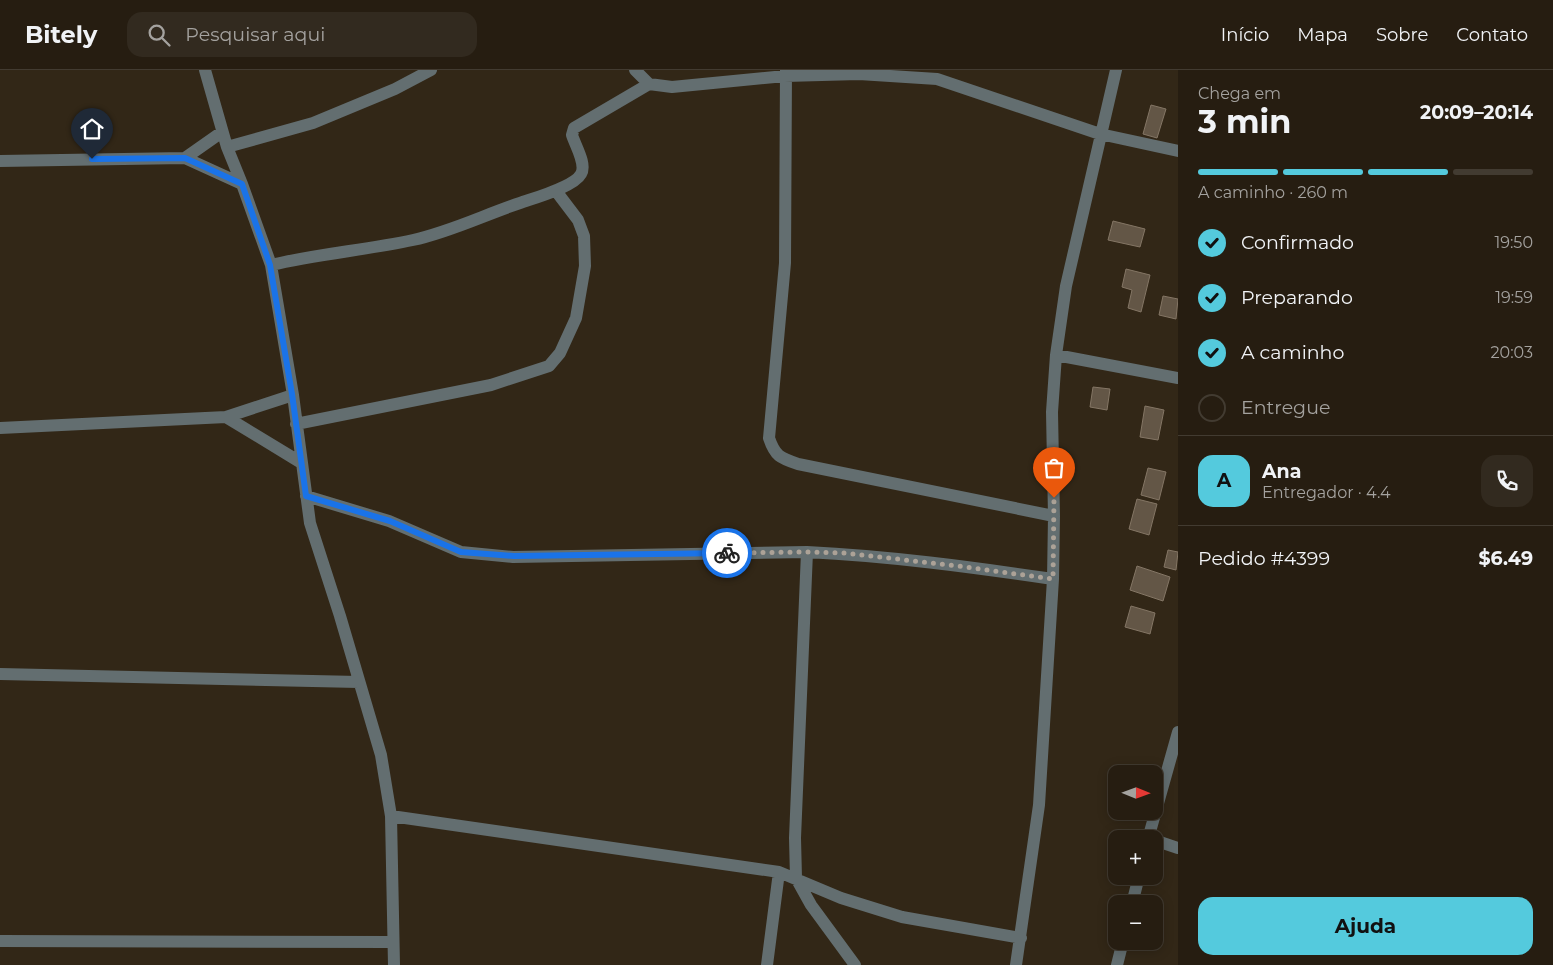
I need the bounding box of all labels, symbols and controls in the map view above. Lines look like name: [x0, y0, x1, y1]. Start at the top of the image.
search box: [127, 12, 477, 57]
text: Bitely: [25, 20, 97, 49]
icon: search: [145, 21, 173, 49]
text: Pesquisar aqui: [185, 23, 325, 46]
text: Início: [1221, 24, 1269, 46]
text: Mapa: [1297, 24, 1348, 46]
text: Sobre: [1376, 24, 1428, 46]
text: Contato: [1456, 24, 1528, 46]
text: Chega em: [1198, 84, 1281, 103]
text: 20:09–20:14: [1420, 101, 1533, 124]
text: 3 min: [1198, 102, 1291, 141]
pin: [71, 108, 113, 159]
icon: home: [78, 115, 106, 143]
text: A caminho · 260 m: [1198, 183, 1348, 202]
icon: check: [1198, 229, 1226, 257]
text: Confirmado: [1241, 231, 1354, 254]
text: 19:50: [1494, 233, 1533, 252]
icon: check: [1198, 284, 1226, 312]
text: Preparando: [1241, 286, 1353, 309]
text: 19:59: [1495, 288, 1533, 307]
icon: check: [1198, 339, 1226, 367]
text: A caminho: [1241, 341, 1344, 364]
text: 20:03: [1491, 343, 1533, 362]
text: Entregue: [1241, 396, 1330, 419]
pin: [1033, 447, 1075, 498]
icon: bag: [1040, 454, 1068, 482]
button: phone: [1481, 455, 1533, 507]
text: Ana: [1262, 460, 1301, 483]
text: A: [1217, 469, 1231, 492]
text: Entregador · 4.4: [1262, 483, 1391, 502]
courier: [702, 528, 752, 578]
icon: bike: [713, 539, 741, 567]
text: Pedido #4399: [1198, 547, 1330, 570]
text: $6.49: [1478, 547, 1533, 570]
north arrow: [1108, 765, 1162, 820]
map controls: [1108, 765, 1163, 950]
button: +: [1108, 830, 1163, 885]
button: −: [1108, 895, 1163, 950]
button: Ajuda: [1198, 897, 1533, 955]

